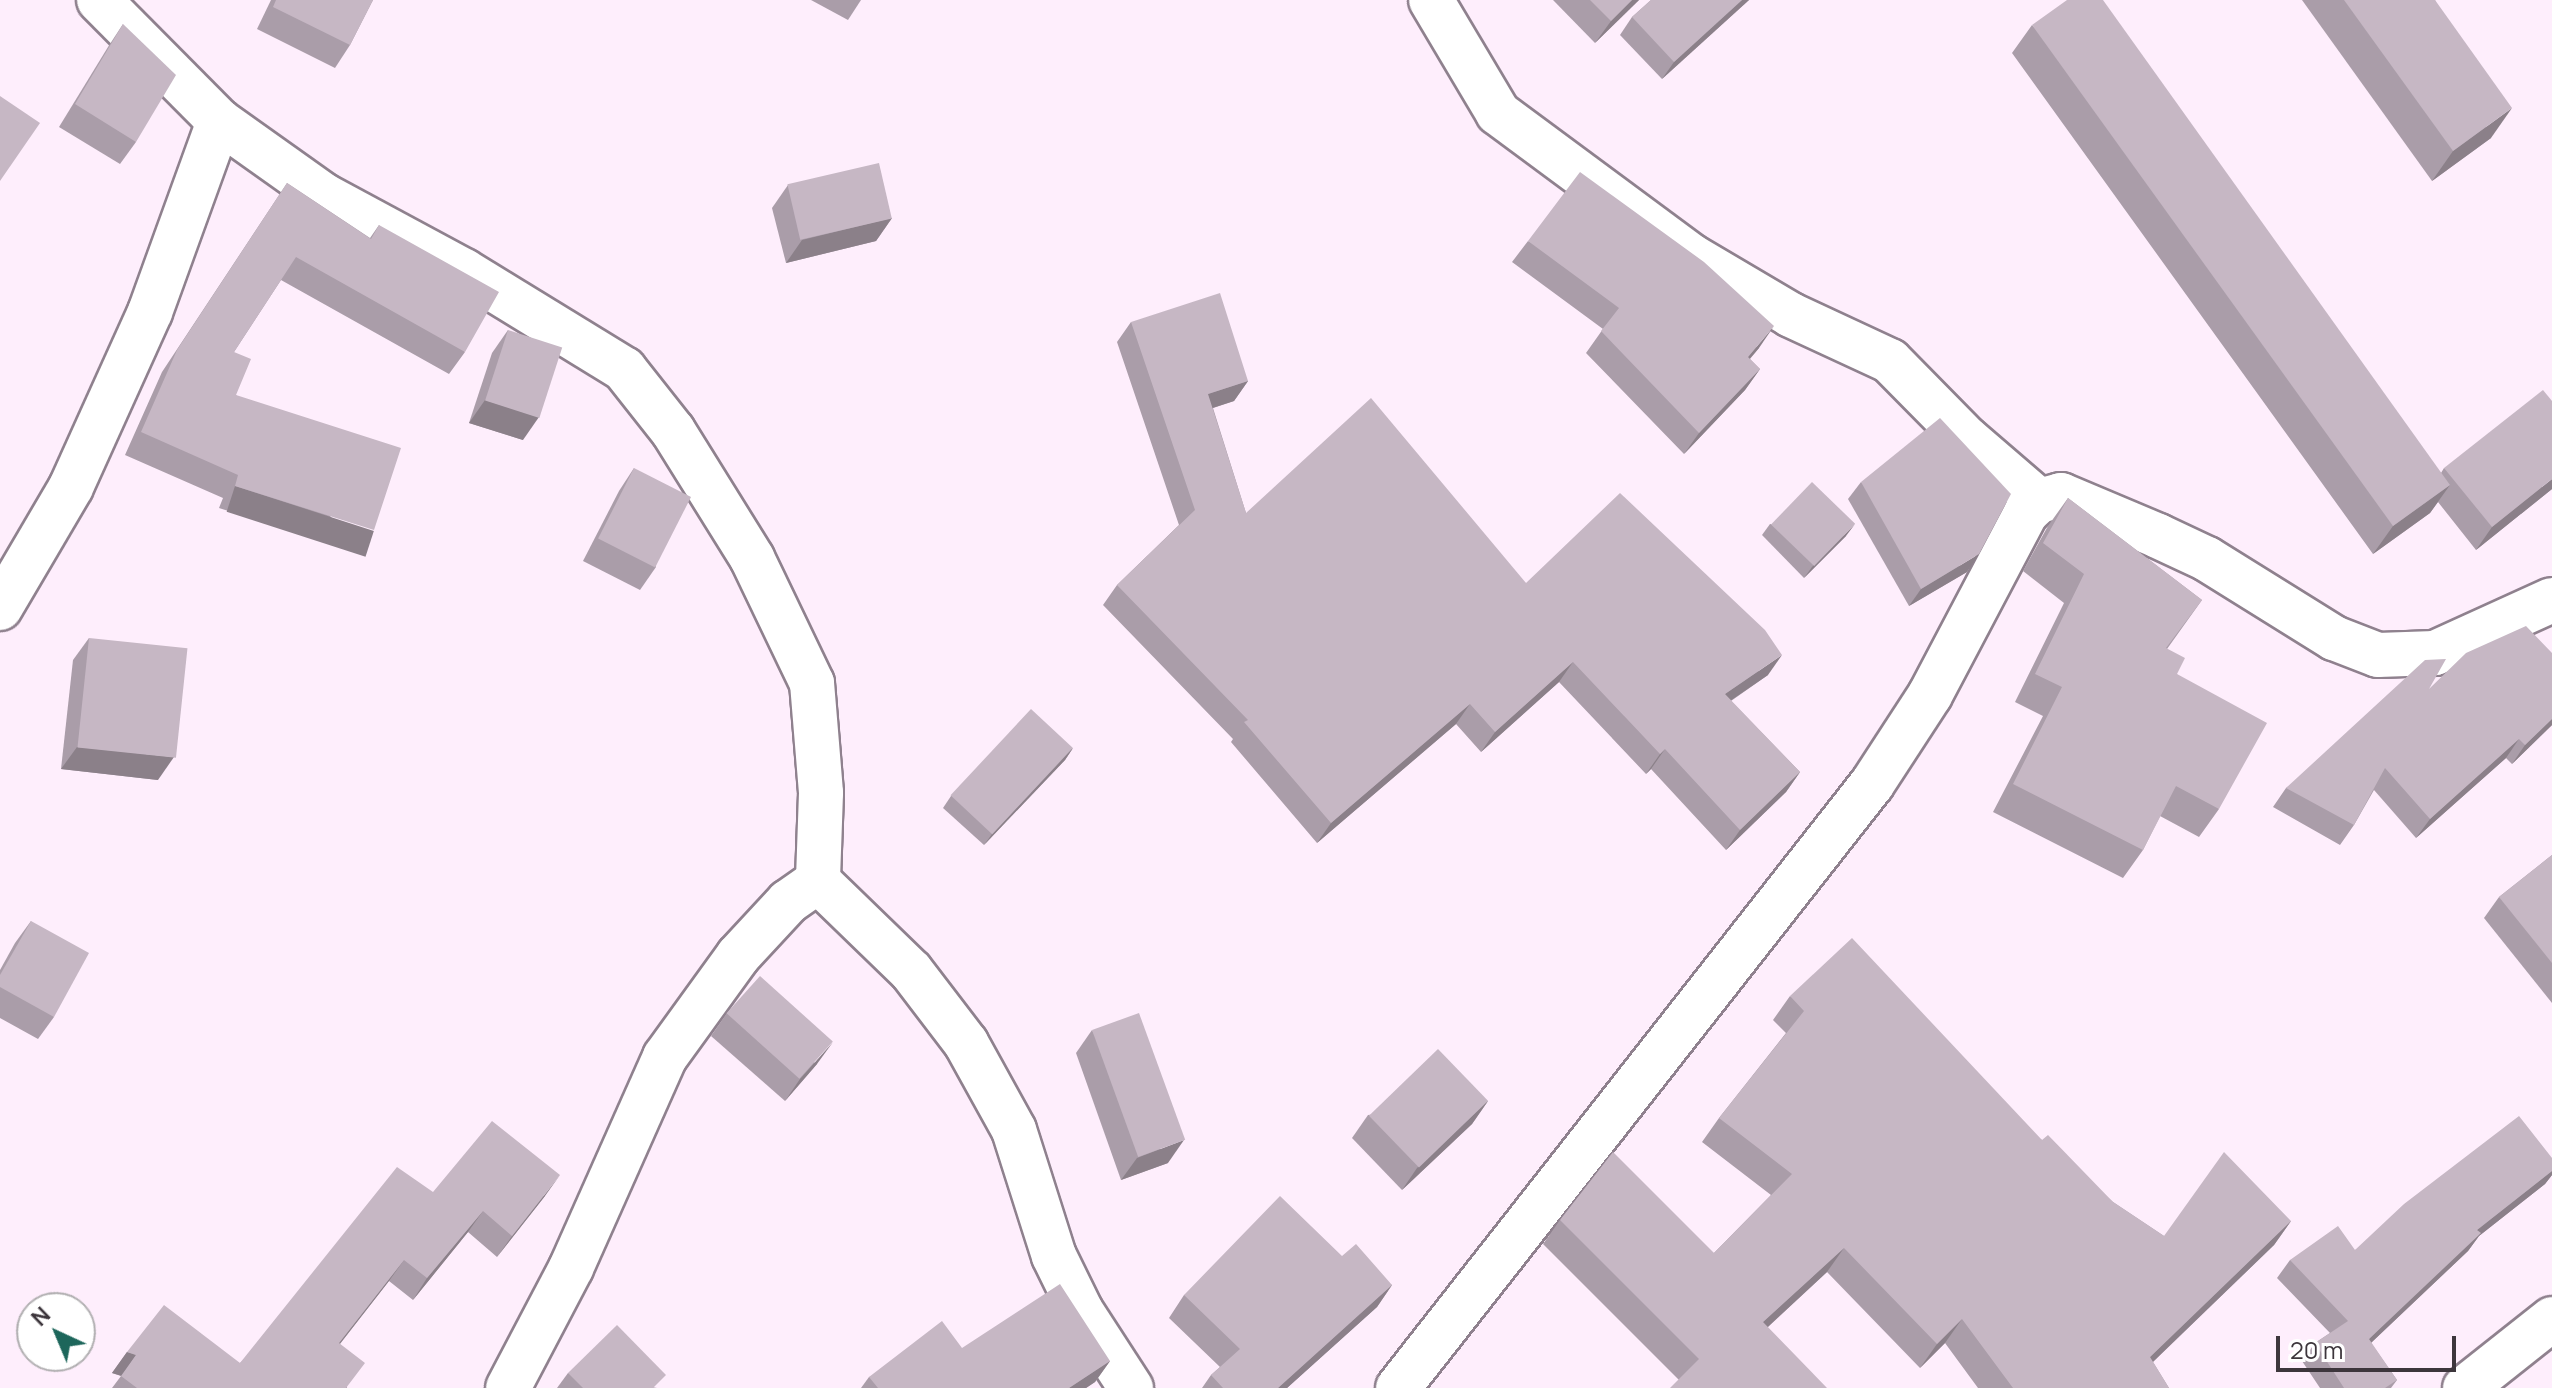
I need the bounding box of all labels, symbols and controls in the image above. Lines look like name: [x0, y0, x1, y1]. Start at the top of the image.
north arrow: [16, 1292, 96, 1372]
text: N: [25, 1300, 57, 1332]
scale bar: [2280, 1320, 2460, 1370]
text: 20 m: [2290, 1333, 2343, 1366]

